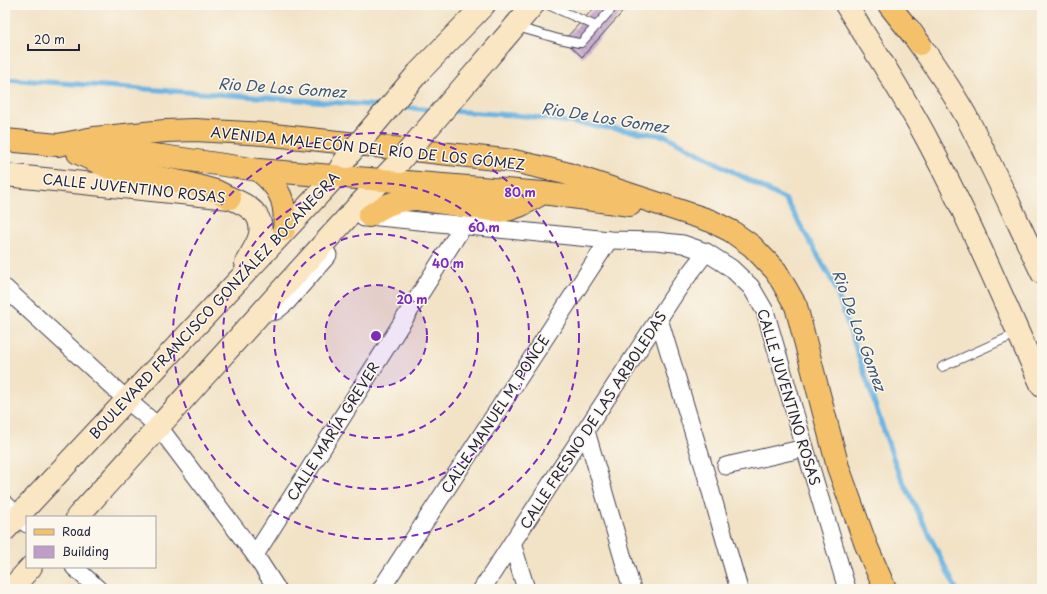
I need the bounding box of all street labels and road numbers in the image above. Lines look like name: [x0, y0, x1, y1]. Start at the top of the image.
street label: AVENIDA MALECÓN DEL RÍO DE LOS GÓMEZ: [210, 121, 526, 175]
street label: BOULEVARD FRANCISCO GONZÁLEZ BOCANEGRA: [84, 166, 344, 443]
street label: CALLE JUVENTINO ROSAS: [42, 168, 227, 208]
street label: CALLE JUVENTINO ROSAS: [752, 306, 826, 488]
street label: CALLE FRESNO DE LAS ARBOLEDAS: [515, 307, 671, 533]
street label: CALLE MANUEL M. PONCE: [436, 331, 554, 497]
street label: CALLE MARÍA GREVER: [282, 357, 384, 505]

